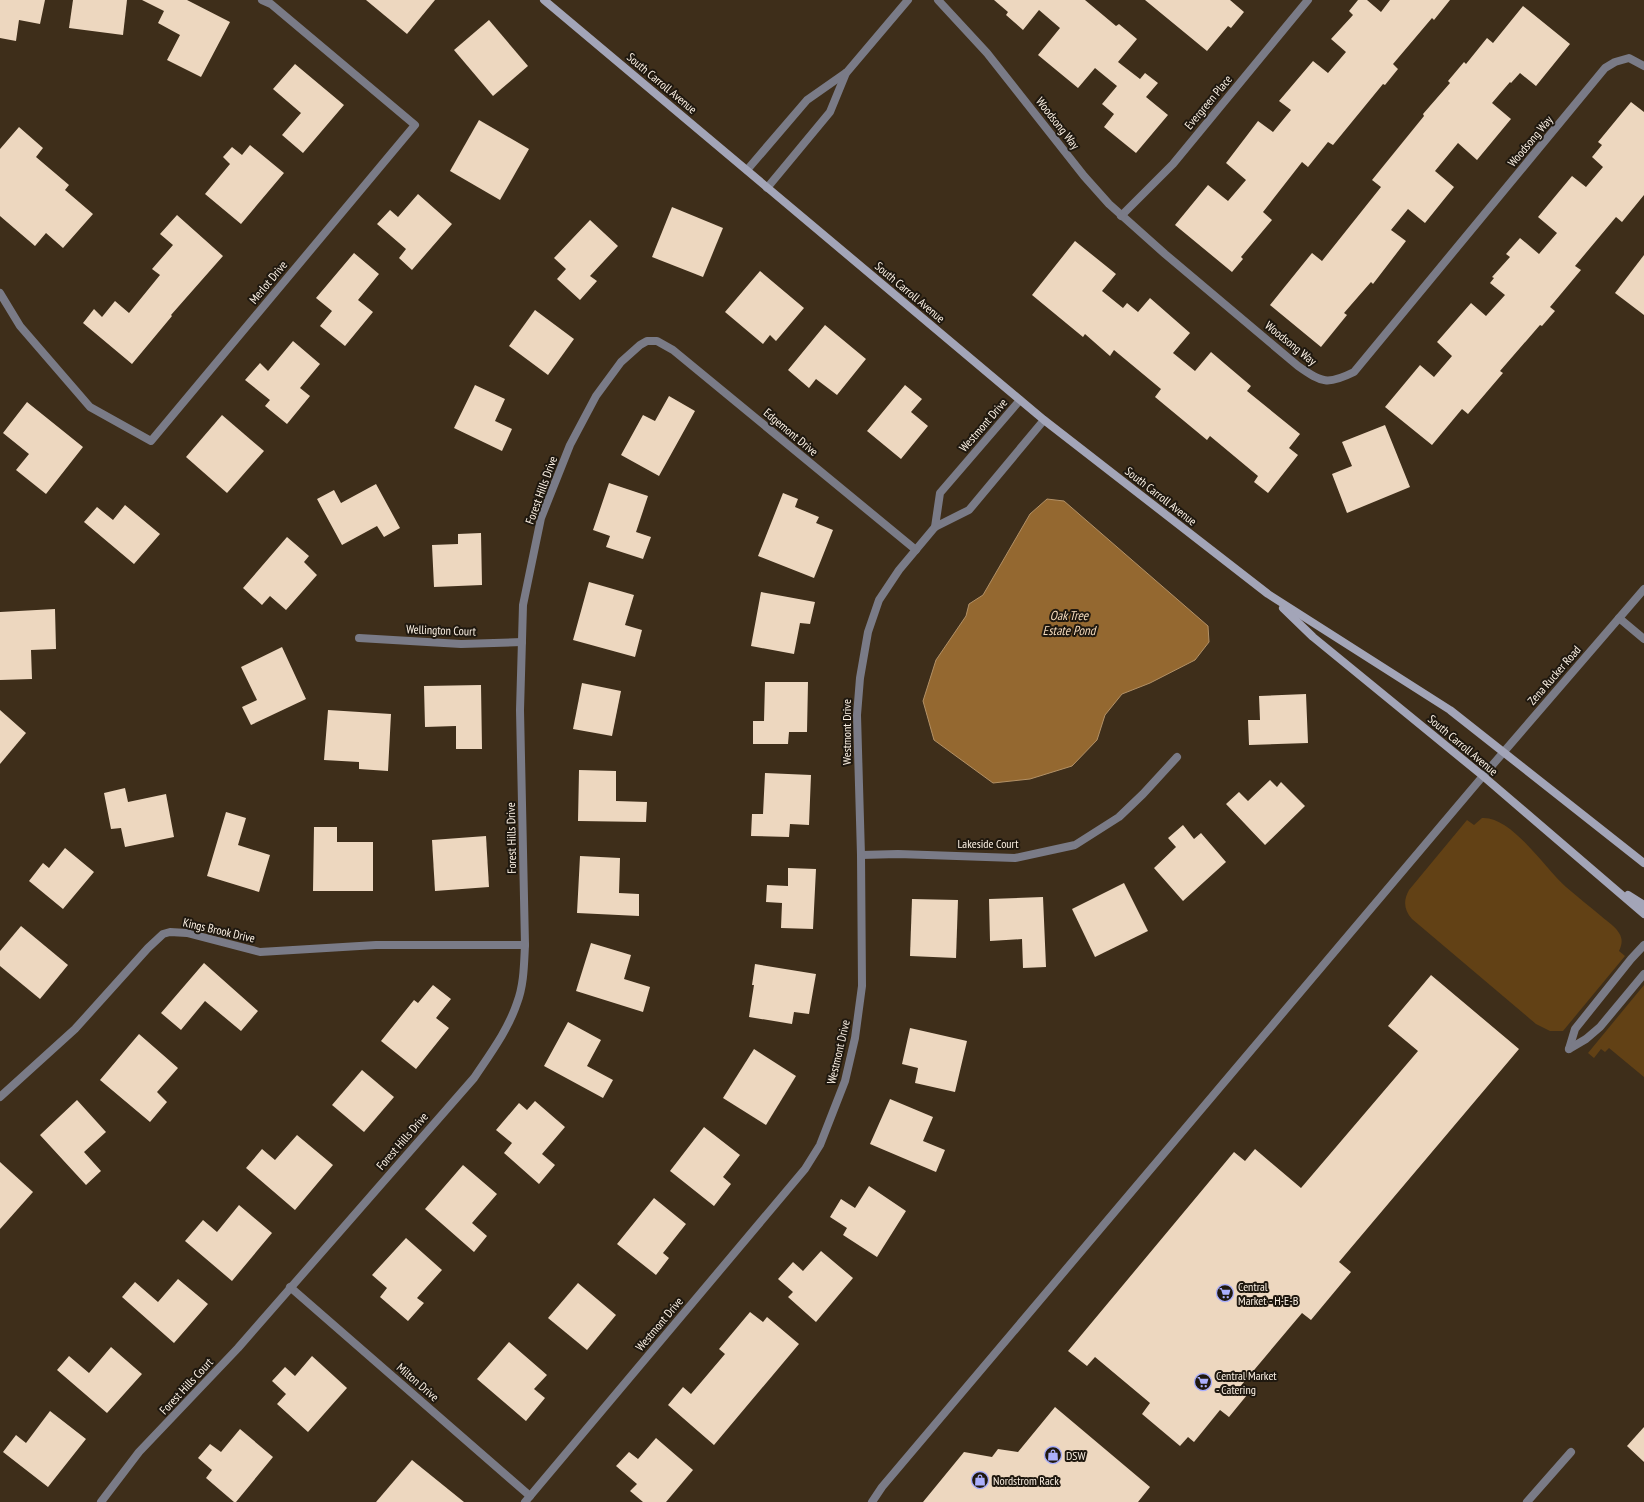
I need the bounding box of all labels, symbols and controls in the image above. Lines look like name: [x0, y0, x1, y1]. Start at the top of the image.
street label: South Carroll Avenue: [624, 49, 700, 117]
street label: Evergreen Place: [1181, 72, 1235, 132]
street label: Woodsong Way: [1033, 94, 1083, 153]
street label: Woodsong Way: [1504, 112, 1556, 170]
street label: Merlot Drive: [246, 257, 290, 307]
street label: South Carroll Avenue: [872, 258, 948, 326]
street label: Woodsong Way: [1262, 318, 1320, 369]
street label: Westmont Drive: [956, 395, 1010, 455]
street label: Edgemont Drive: [761, 405, 821, 459]
street label: Forest Hills Drive: [522, 454, 560, 526]
street label: South Carroll Avenue: [1122, 463, 1200, 529]
water label: Oak Tree Estate Pond: [1043, 607, 1098, 639]
street label: Wellington Court: [406, 621, 477, 639]
street label: Zena Rucker Road: [1524, 642, 1584, 708]
street label: Westmont Drive: [839, 699, 854, 765]
street label: South Carroll Avenue: [1425, 711, 1501, 779]
street label: Forest Hills Drive: [503, 802, 519, 874]
street label: Lakeside Court: [958, 836, 1019, 851]
street label: Kings Brook Drive: [181, 914, 257, 946]
street label: Westmont Drive: [823, 1018, 853, 1086]
street label: Forest Hills Drive: [373, 1109, 431, 1173]
place label: Central Market - H-E-B: [1238, 1279, 1299, 1308]
supermarket icon: Central Market - H-E-B: [1215, 1283, 1235, 1303]
street label: Westmont Drive: [632, 1294, 686, 1354]
street label: Forest Hills Court: [156, 1354, 216, 1417]
street label: Milton Drive: [394, 1360, 442, 1404]
place label: Central Market - Catering: [1216, 1368, 1277, 1397]
supermarket icon: Central Market - Catering: [1193, 1372, 1213, 1392]
shop icon: DSW: [1043, 1445, 1063, 1465]
place label: DSW: [1066, 1448, 1086, 1463]
shop icon: Nordstrom Rack: [970, 1470, 990, 1490]
place label: Nordstrom Rack: [993, 1473, 1059, 1488]

